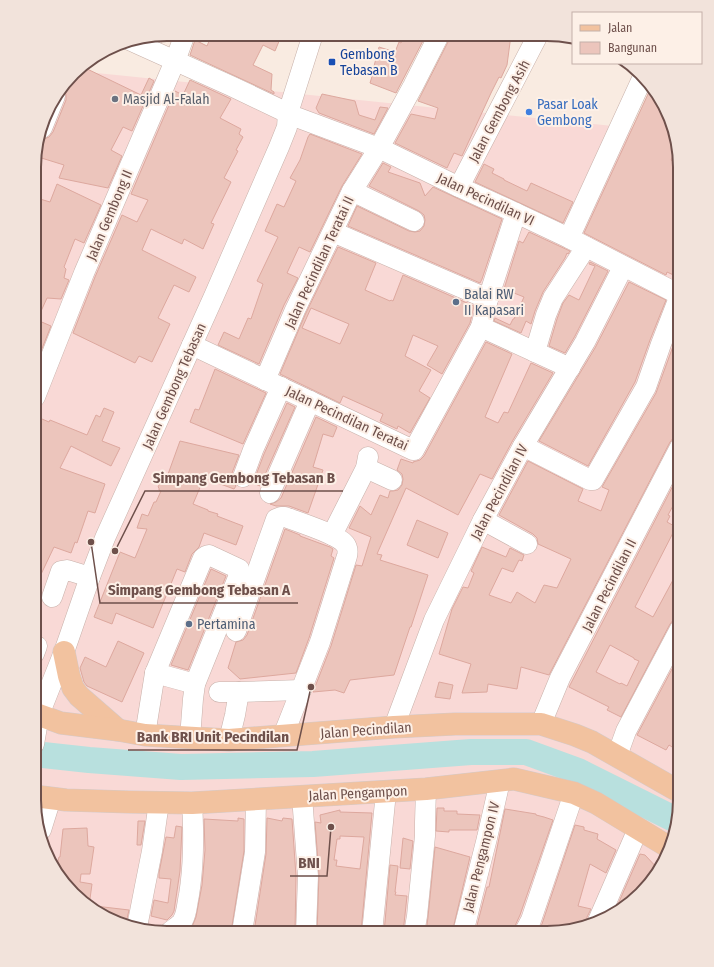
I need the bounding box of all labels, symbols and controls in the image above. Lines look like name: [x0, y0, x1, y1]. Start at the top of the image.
legend: [572, 12, 702, 64]
text: Jalan: [608, 21, 632, 35]
text: Bangunan: [608, 41, 657, 55]
place label: Gembong Tebasan B: [340, 46, 398, 79]
marker: Gembong Tebasan B: [327, 57, 337, 67]
street label: Jalan Gembong Asih: [465, 57, 534, 165]
place label: Masjid Al-Falah: [123, 91, 210, 108]
marker: Masjid Al-Falah: [110, 94, 120, 104]
place label: Pasar Loak Gembong: [537, 96, 598, 129]
marker: Pasar Loak Gembong: [524, 107, 534, 117]
street label: Jalan Gembong II: [83, 167, 136, 263]
street label: Jalan Pecindilan VI: [434, 169, 537, 229]
street label: Jalan Pecindilan Teratai II: [281, 193, 358, 331]
place label: Balai RW II Kapasari: [464, 286, 524, 319]
marker: Balai RW II Kapasari: [451, 297, 461, 307]
street label: Jalan Gembong Tebasan: [139, 320, 210, 452]
street label: Jalan Pecindilan Teratai: [283, 383, 411, 454]
street label: Jalan Pecindilan IV: [467, 441, 532, 543]
callout: Simpang Gembong Tebasan B: [145, 464, 343, 491]
text: Simpang Gembong Tebasan B: [153, 469, 336, 487]
street label: Jalan Pecindilan II: [579, 536, 640, 634]
callout: Simpang Gembong Tebasan A: [100, 576, 298, 603]
text: Simpang Gembong Tebasan A: [108, 581, 291, 599]
place label: Pertamina: [197, 616, 256, 633]
marker: Pertamina: [184, 619, 194, 629]
street label: Jalan Pecindilan: [320, 719, 412, 742]
callout: Bank BRI Unit Pecindilan: [128, 723, 297, 750]
text: Bank BRI Unit Pecindilan: [137, 728, 289, 746]
street label: Jalan Pengampon: [308, 782, 408, 805]
street label: Jalan Pengampon IV: [460, 799, 504, 914]
callout: BNI: [290, 849, 327, 876]
text: BNI: [298, 854, 320, 872]

